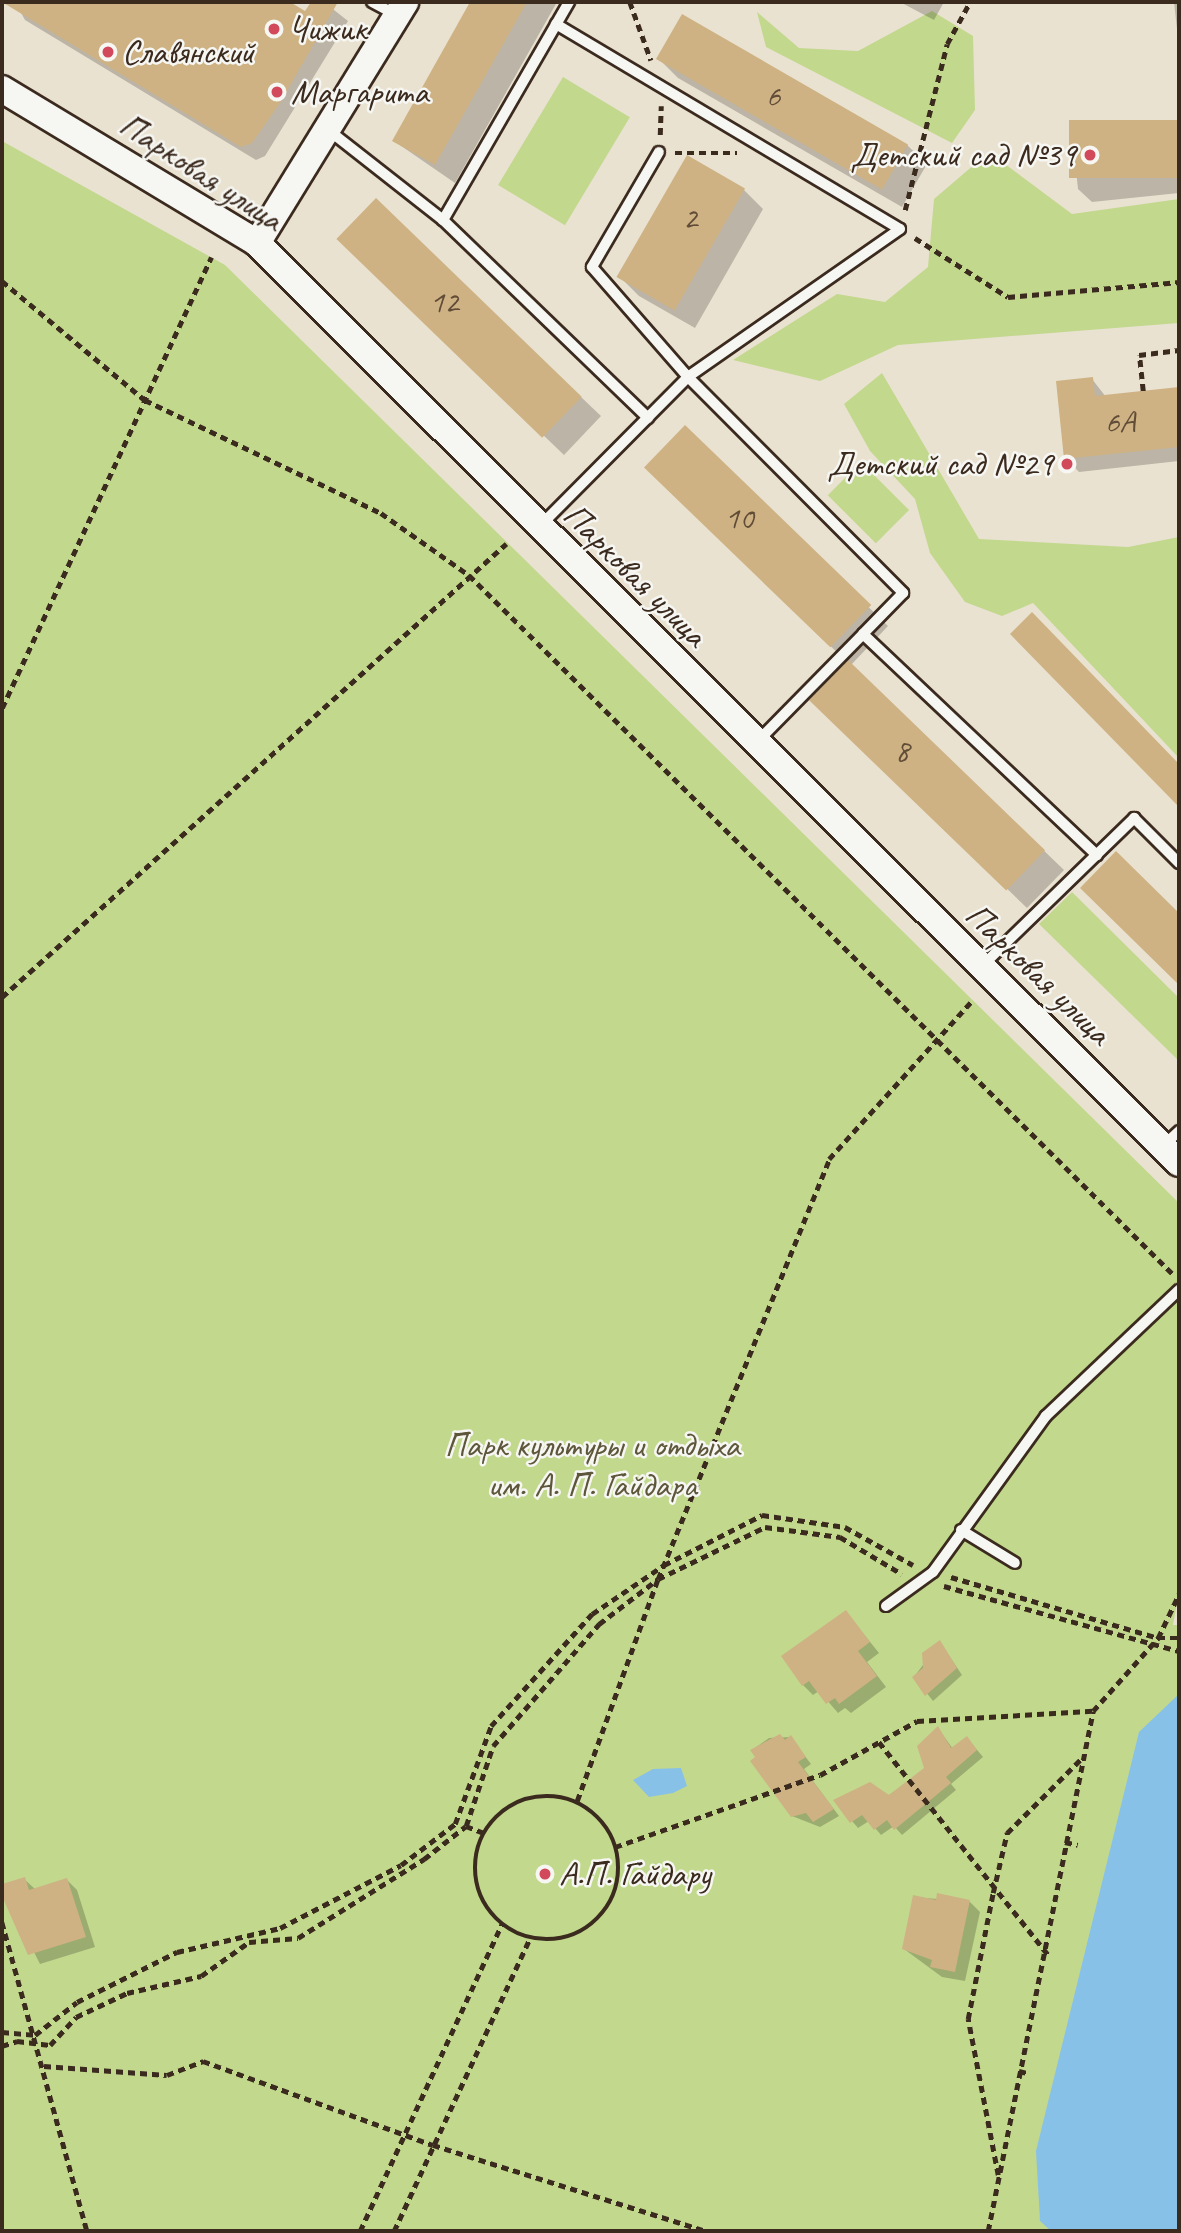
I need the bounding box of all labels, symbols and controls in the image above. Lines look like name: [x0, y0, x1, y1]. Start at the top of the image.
place label: Чижик: [288, 8, 366, 50]
marker: Чижик: [266, 21, 282, 37]
place label: Славянский: [122, 31, 254, 73]
marker: Славянский: [100, 44, 116, 60]
place label: Маргарита: [291, 71, 428, 113]
house number: 6: [766, 77, 780, 115]
marker: Маргарита: [269, 84, 285, 100]
street label: Парковая улица: [111, 103, 291, 241]
place label: Детский сад №39: [850, 134, 1076, 176]
marker: Детский сад №39: [1082, 147, 1098, 163]
house number: 2: [683, 199, 697, 237]
house number: 12: [430, 283, 458, 321]
house number: 6А: [1105, 403, 1135, 441]
place label: Детский сад №29: [827, 443, 1053, 485]
marker: Детский сад №29: [1059, 456, 1075, 472]
street label: Парковая улица: [554, 494, 716, 656]
house number: 10: [725, 499, 753, 537]
house number: 8: [895, 732, 909, 770]
street label: Парковая улица: [956, 894, 1120, 1054]
park label: Парк культуры и отдыха им. А. П. Гайдара: [445, 1424, 739, 1506]
place label: А.П. Гайдару: [559, 1853, 711, 1895]
marker: А.П. Гайдару: [537, 1866, 553, 1882]

